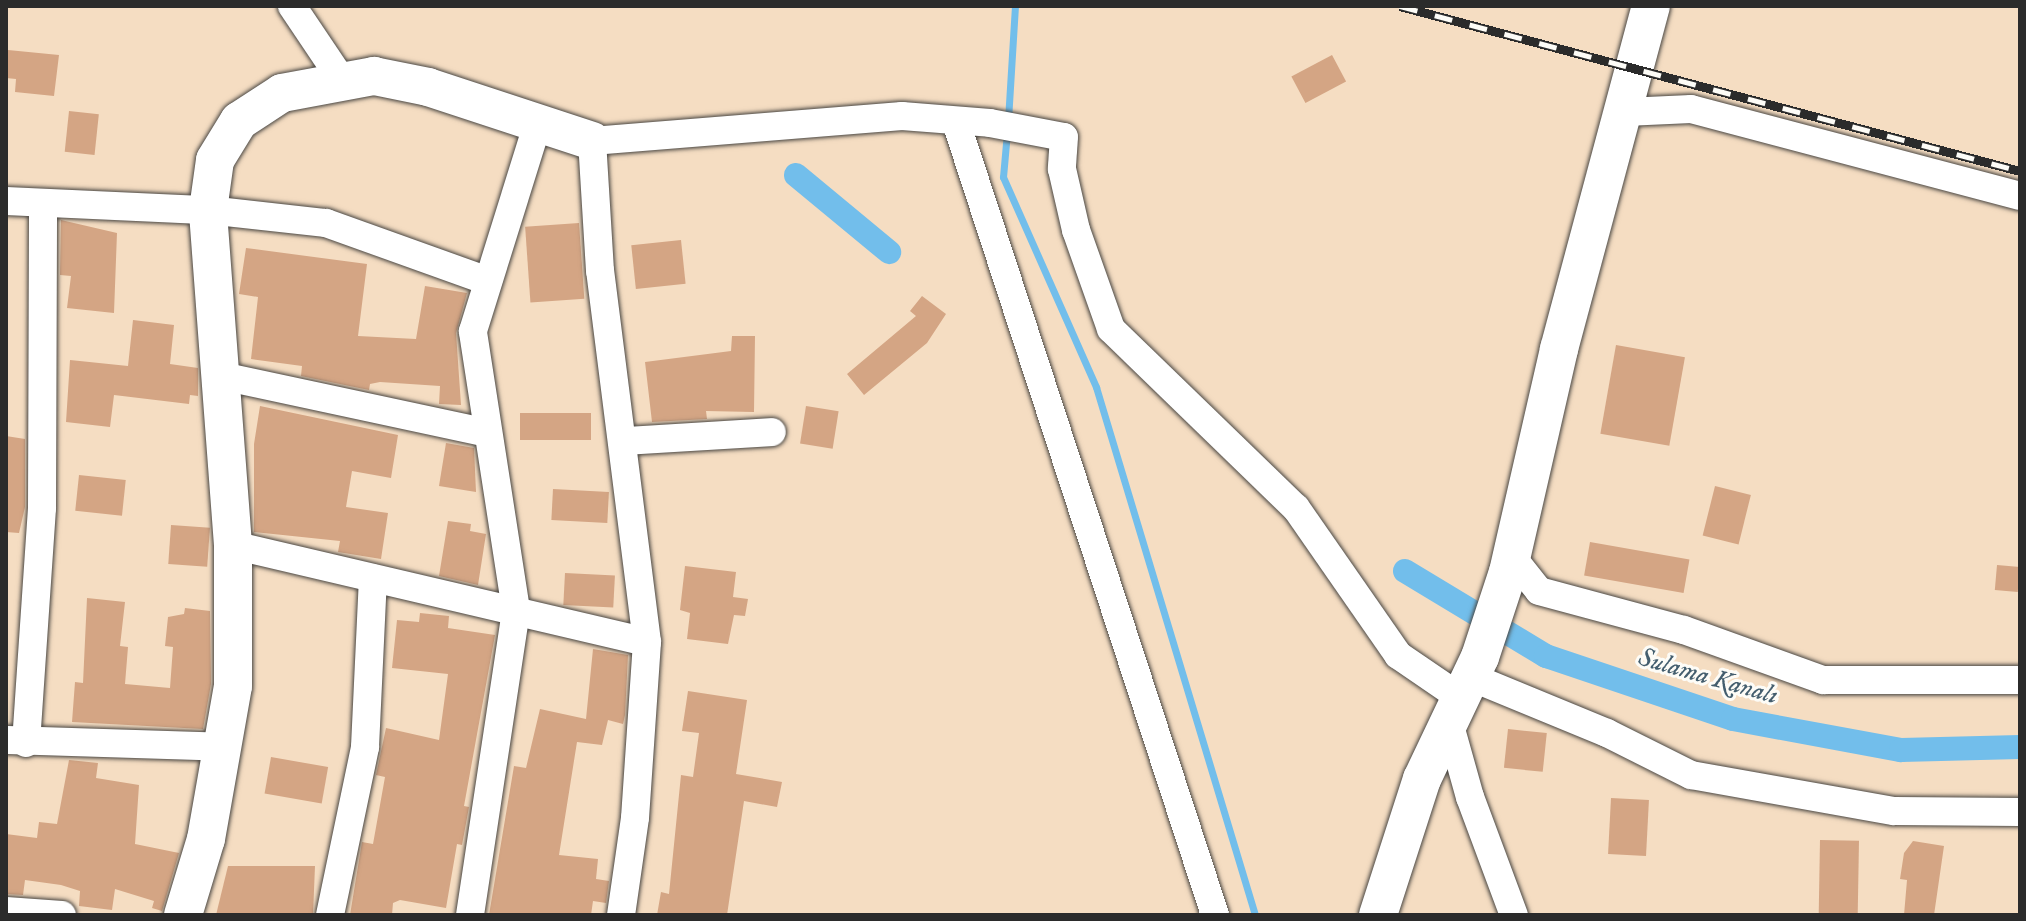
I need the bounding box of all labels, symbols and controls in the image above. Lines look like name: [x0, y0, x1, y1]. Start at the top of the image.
water label: Sulama Kanalı: [1635, 642, 1781, 712]

